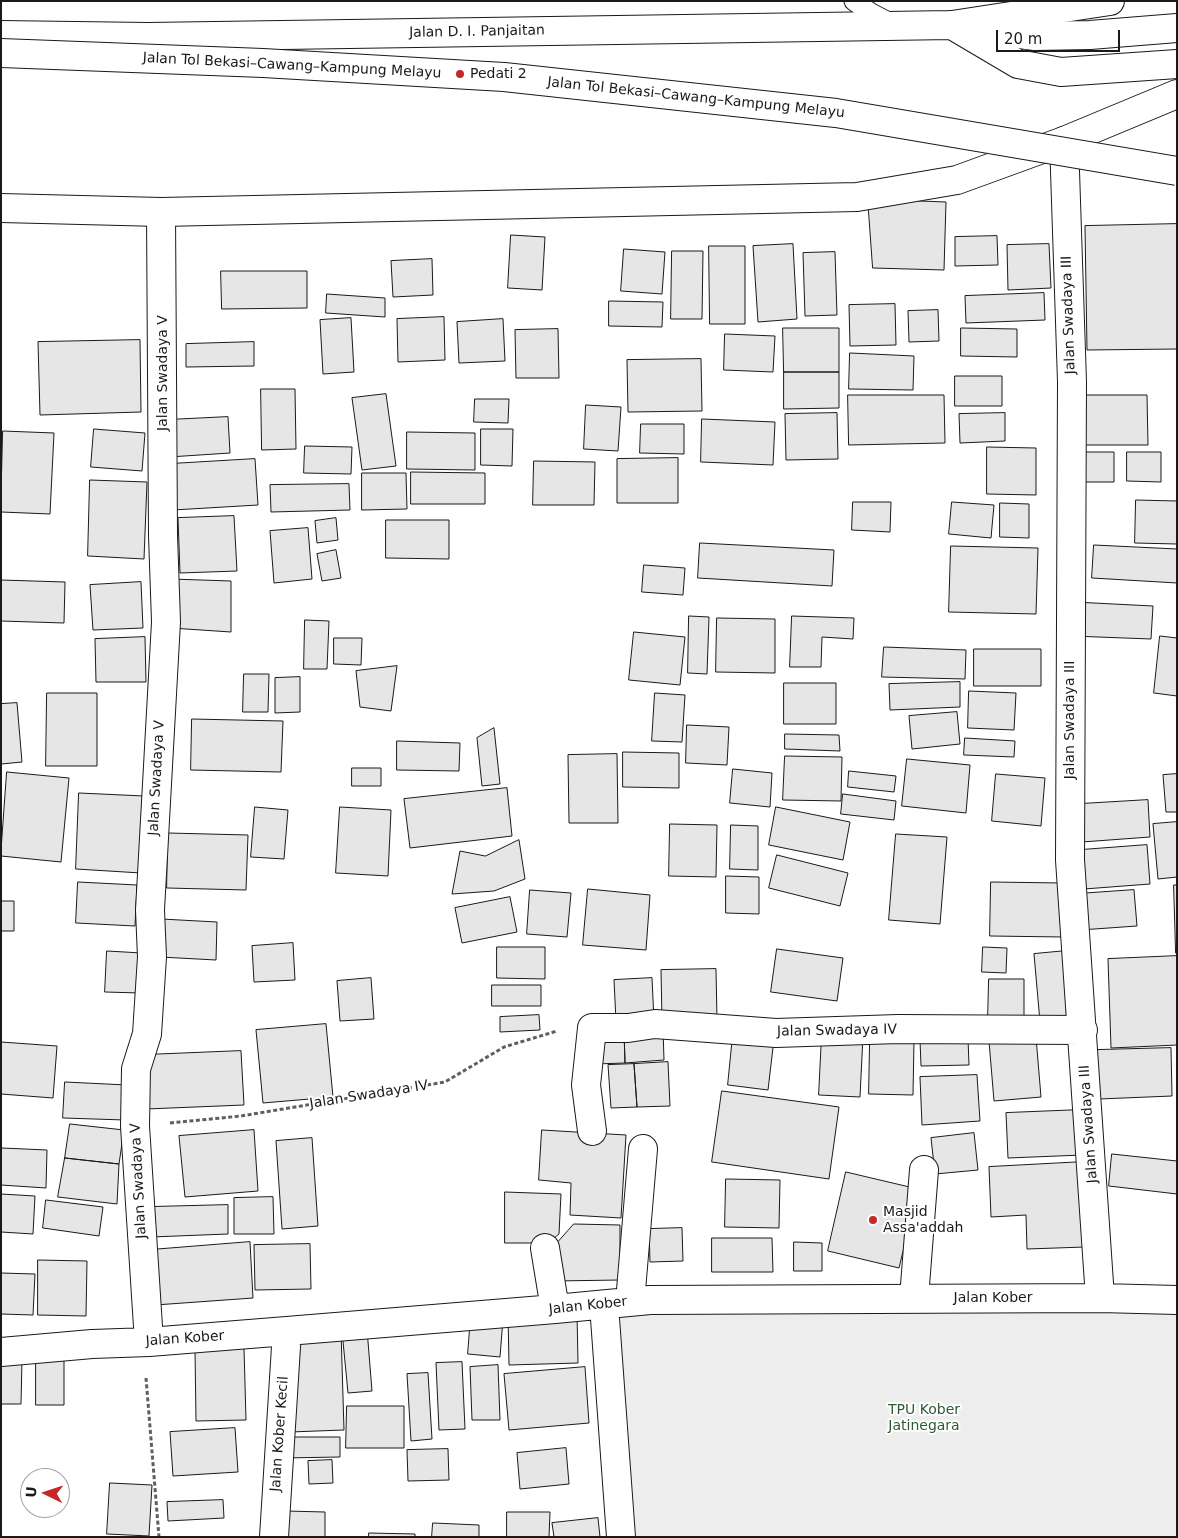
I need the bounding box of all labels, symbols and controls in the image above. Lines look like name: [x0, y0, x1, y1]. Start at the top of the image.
scale bar: [998, 20, 1122, 52]
street label: Jalan D. I. Panjaitan: [409, 22, 545, 42]
text: 20 m: [1004, 30, 1042, 48]
street label: Jalan Tol Bekasi–Cawang–Kampung Melayu: [142, 50, 442, 82]
place label: Pedati 2: [470, 66, 527, 82]
marker: Pedati 2: [454, 68, 466, 80]
street label: Jalan Tol Bekasi–Cawang–Kampung Melayu: [546, 74, 846, 122]
street label: Jalan Swadaya III: [1059, 255, 1079, 375]
street label: Jalan Swadaya V: [155, 315, 171, 431]
street label: Jalan Swadaya III: [1062, 661, 1078, 779]
street label: Jalan Swadaya V: [146, 720, 168, 836]
street label: Jalan Swadaya IV: [777, 1022, 897, 1040]
street label: Jalan Swadaya III: [1076, 1064, 1102, 1184]
street label: Jalan Swadaya IV: [308, 1077, 430, 1113]
street label: Jalan Swadaya V: [128, 1123, 150, 1239]
place label: Masjid Assa'addah: [883, 1204, 963, 1236]
marker: Masjid Assa'addah: [867, 1214, 879, 1226]
street label: Jalan Kober: [954, 1290, 1032, 1306]
street label: Jalan Kober: [548, 1294, 628, 1318]
street label: Jalan Kober: [145, 1328, 225, 1350]
street label: Jalan Kober Kecil: [268, 1376, 292, 1492]
park label: TPU Kober Jatinegara: [888, 1402, 960, 1434]
north arrow: [20, 1468, 70, 1518]
text: U: [23, 1486, 39, 1498]

